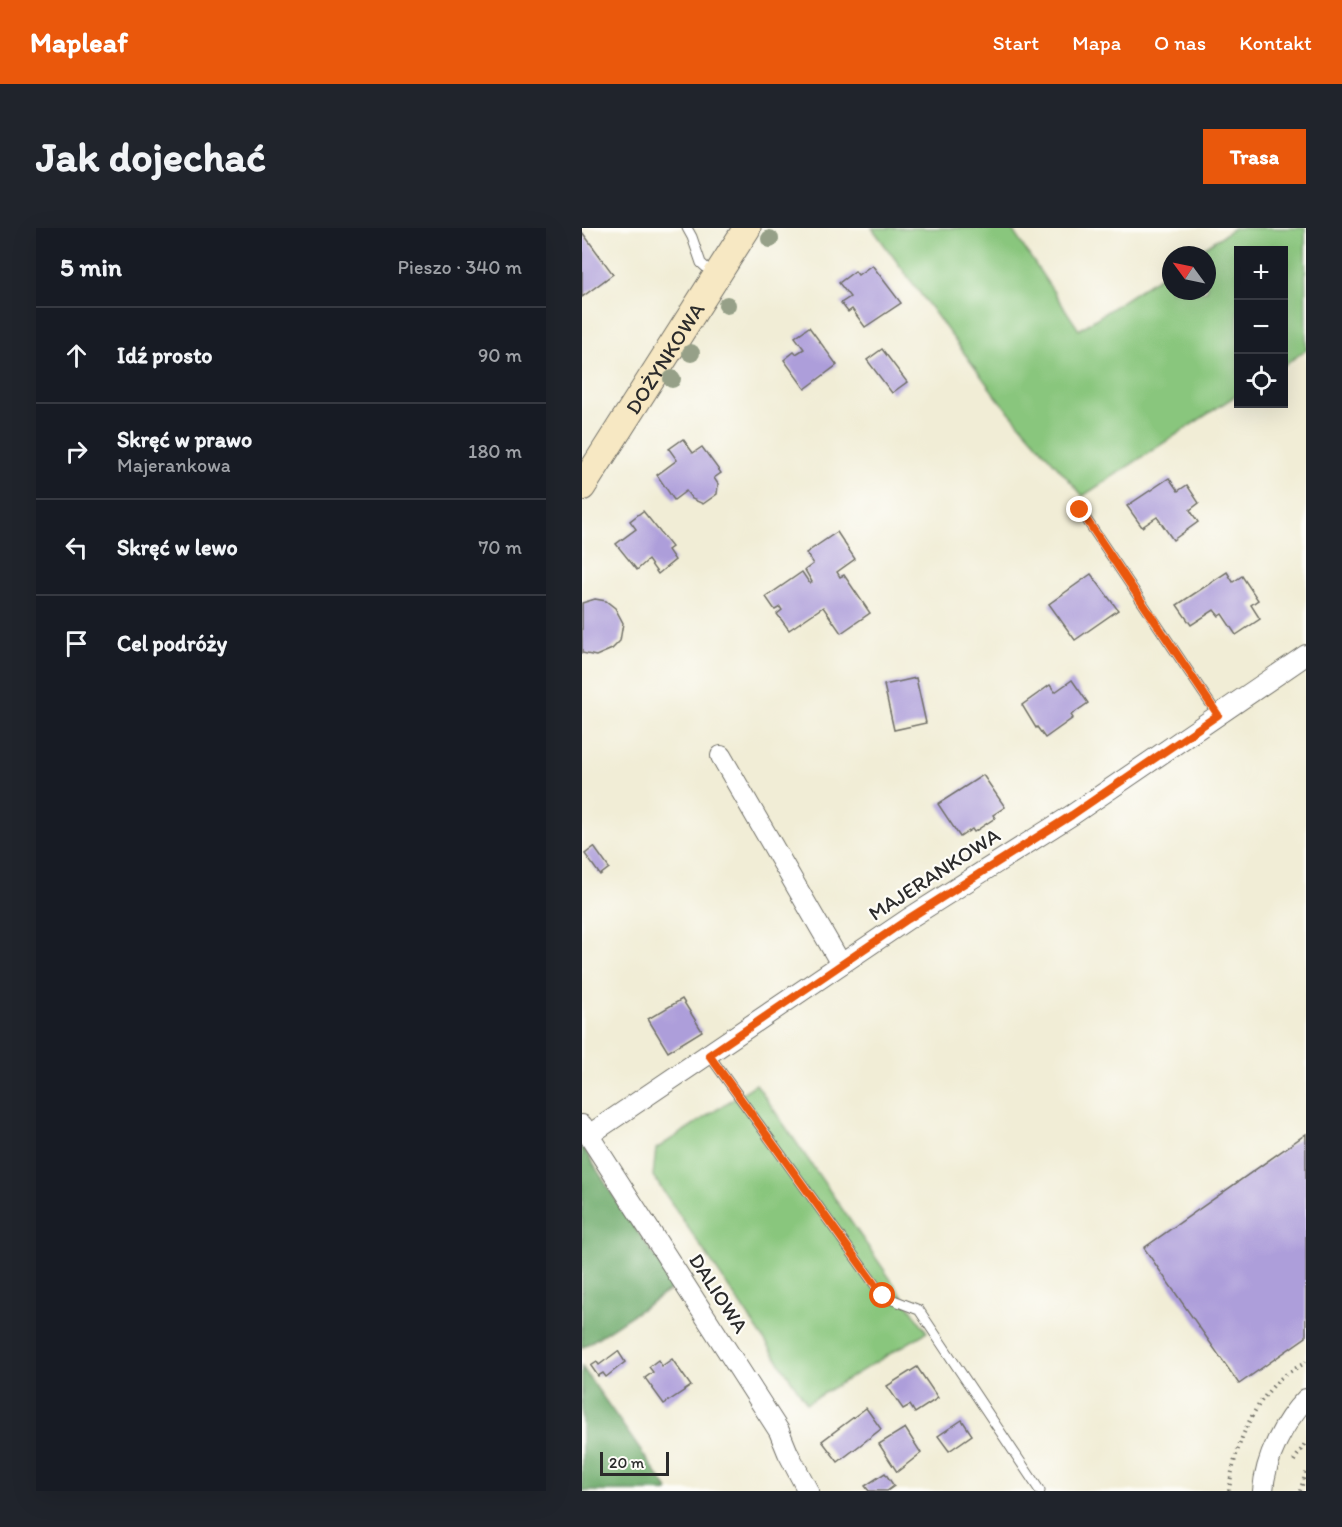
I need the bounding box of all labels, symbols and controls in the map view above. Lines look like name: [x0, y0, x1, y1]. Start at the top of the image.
text: Mapleaf: [30, 25, 128, 59]
text: Start: [993, 30, 1039, 55]
text: Mapa: [1072, 30, 1121, 55]
text: O nas: [1154, 30, 1206, 55]
text: Kontakt: [1239, 30, 1312, 55]
button: Trasa: [1203, 129, 1306, 184]
text: Jak dojechać: [36, 131, 266, 182]
north arrow: [1162, 246, 1216, 300]
map controls: [1234, 246, 1288, 408]
button: +: [1234, 246, 1288, 300]
text: 5 min: [60, 251, 122, 283]
text: Pieszo · 340 m: [397, 255, 522, 279]
street label: DOŻYNKOWA: [619, 297, 709, 418]
button: −: [1234, 300, 1288, 354]
icon: ahead: [60, 339, 93, 372]
text: Idź prosto: [117, 342, 213, 369]
text: 90 m: [478, 343, 522, 367]
button: locate: [1234, 354, 1288, 408]
text: Skręć w prawo: [117, 426, 252, 453]
icon: right: [60, 435, 93, 468]
text: 180 m: [468, 439, 522, 463]
text: Majerankowa: [117, 453, 231, 477]
route end: [1066, 496, 1092, 522]
icon: left: [60, 531, 93, 564]
text: Skręć w lewo: [117, 534, 238, 561]
text: 70 m: [478, 535, 522, 559]
icon: arrive: [60, 627, 93, 660]
text: Cel podróży: [117, 630, 227, 657]
street label: MAJERANKOWA: [864, 822, 1005, 926]
street label: DALIOWA: [684, 1249, 754, 1338]
route start: [869, 1282, 895, 1308]
scale bar: [600, 1449, 669, 1476]
text: 20 m: [609, 1453, 644, 1472]

